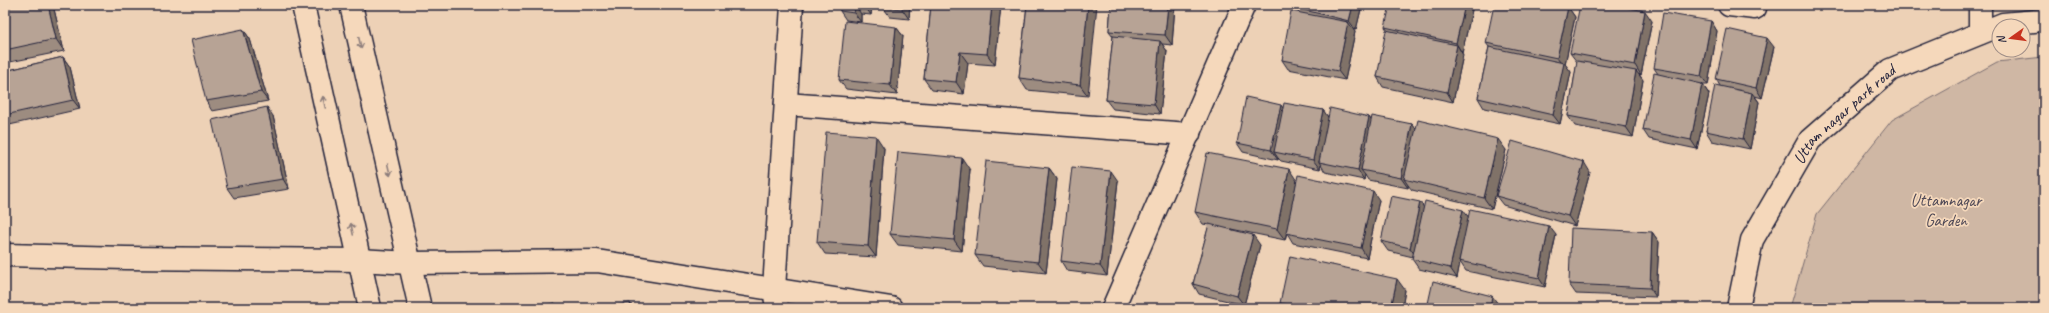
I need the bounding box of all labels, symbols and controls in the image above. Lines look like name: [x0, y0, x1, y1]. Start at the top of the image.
north arrow: [1991, 18, 2031, 58]
text: N: [1993, 33, 2009, 45]
one-way arrow: [356, 36, 364, 49]
street label: Uttam nagar park road: [1788, 58, 1902, 168]
one-way arrow: [320, 96, 328, 109]
one-way arrow: [385, 163, 393, 176]
park label: Uttamnagar Garden: [1911, 190, 1983, 231]
one-way arrow: [347, 223, 355, 236]

